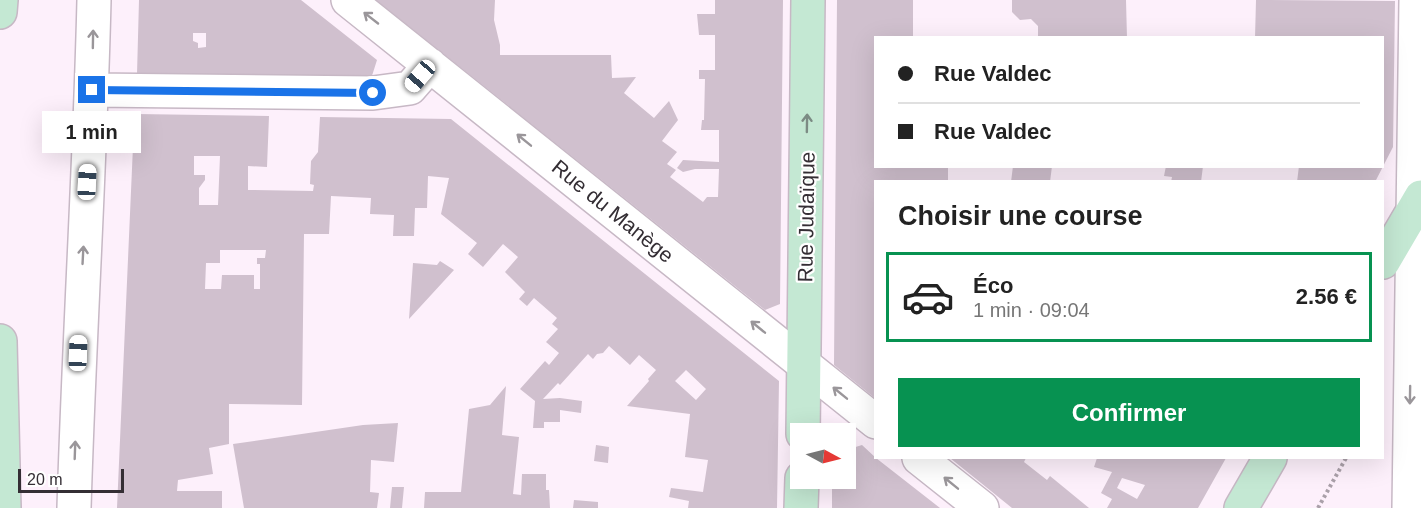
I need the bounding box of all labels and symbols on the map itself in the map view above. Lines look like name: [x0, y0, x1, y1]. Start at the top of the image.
one-way arrow: [364, 12, 380, 25]
one-way arrow: [88, 29, 99, 49]
car: [401, 57, 439, 95]
route end: [78, 76, 105, 103]
route start: [359, 79, 386, 106]
callout: 1 min: [42, 111, 142, 153]
one-way arrow: [801, 114, 813, 134]
one-way arrow: [516, 133, 532, 146]
street label: Rue Judaïque: [793, 151, 819, 283]
street label: Rue du Manège: [548, 155, 678, 267]
car: [77, 164, 97, 200]
one-way arrow: [77, 245, 89, 265]
one-way arrow: [751, 321, 767, 334]
car: [68, 335, 88, 371]
one-way arrow: [1404, 384, 1416, 404]
one-way arrow: [832, 387, 848, 400]
north arrow: [790, 423, 856, 489]
one-way arrow: [70, 440, 81, 460]
scale bar: [18, 466, 124, 494]
one-way arrow: [943, 476, 959, 489]

